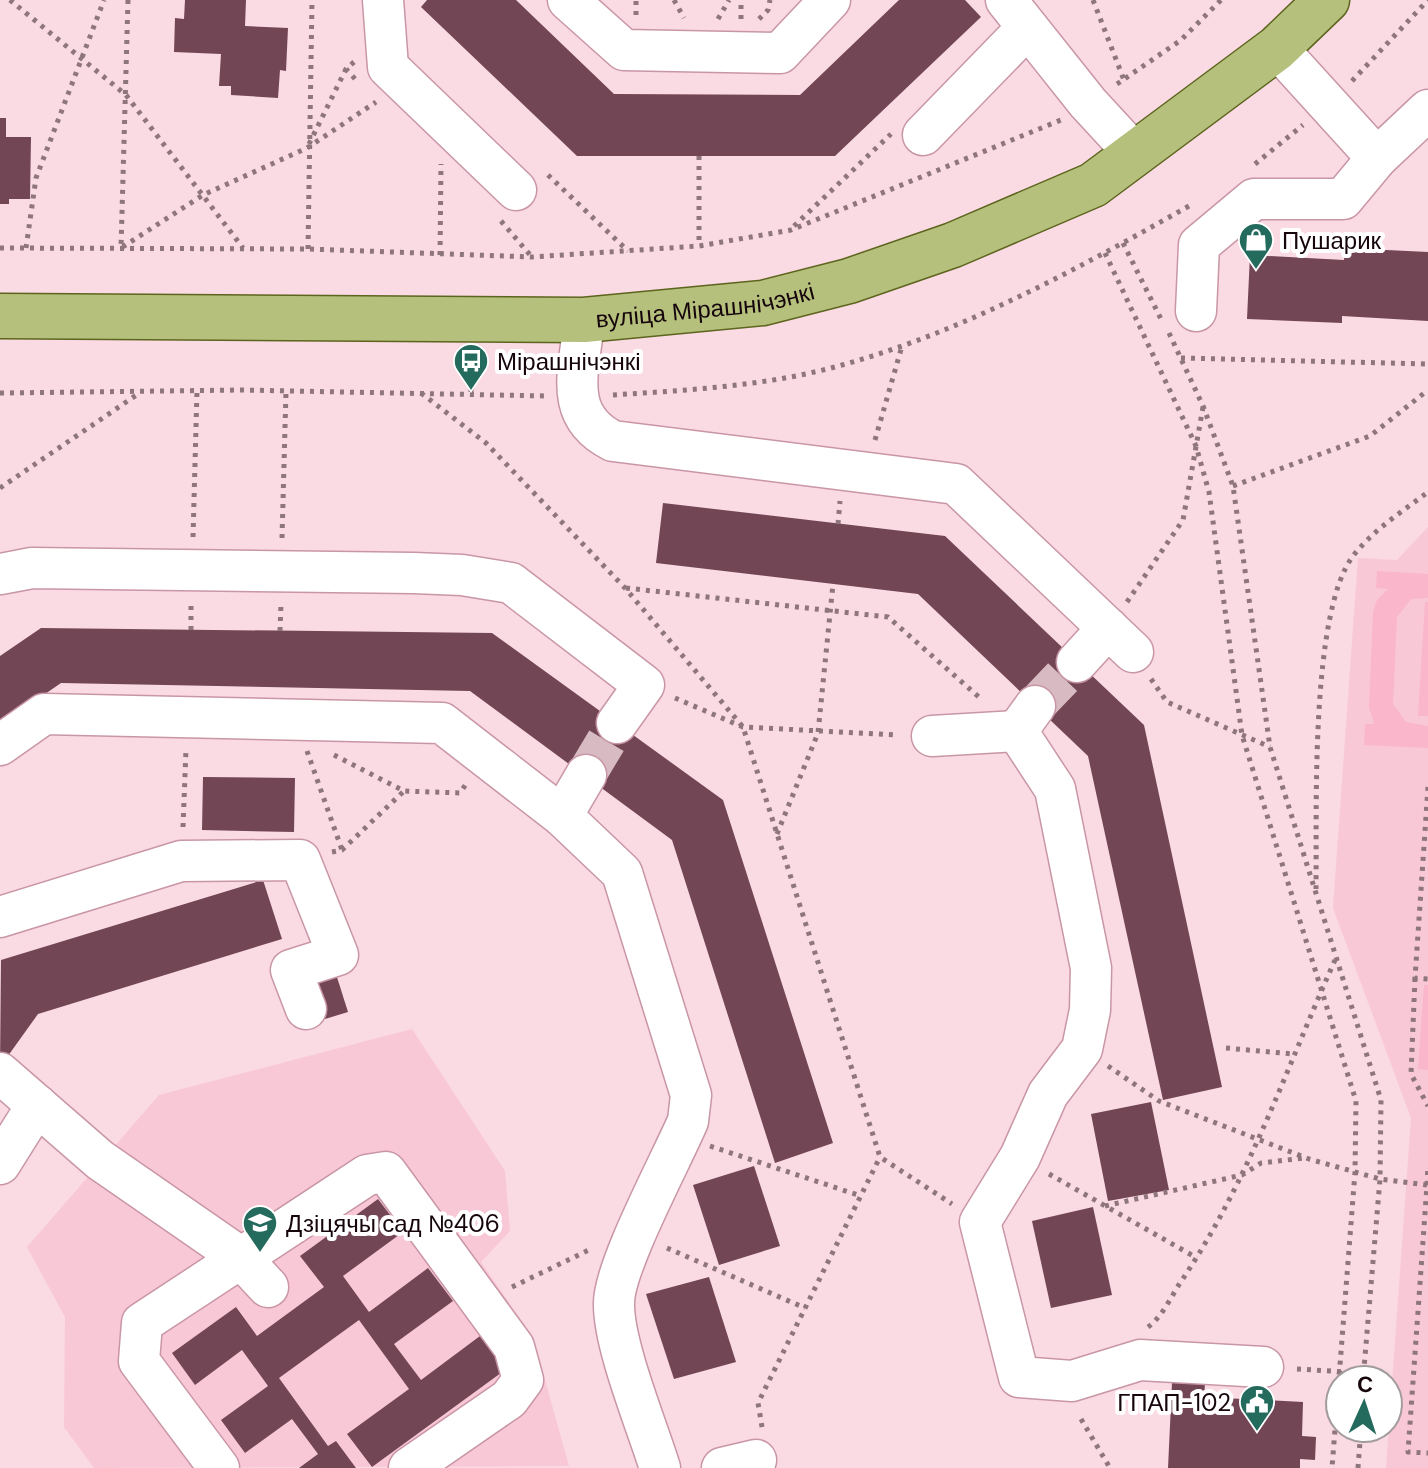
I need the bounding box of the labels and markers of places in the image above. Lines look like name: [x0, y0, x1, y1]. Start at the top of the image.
shop icon: Пушарик: [1237, 221, 1275, 271]
place label: Пушарик: [1282, 225, 1382, 256]
bus stop icon: Мірашнічэнкі: [452, 342, 490, 392]
place label: Мірашнічэнкі: [497, 346, 641, 377]
school or university icon: Дзіцячы сад №406: [241, 1204, 279, 1254]
place label: Дзіцячы сад №406: [286, 1208, 500, 1239]
public building icon: ГПАП-102: [1238, 1383, 1276, 1433]
place label: ГПАП-102: [1117, 1387, 1231, 1418]

